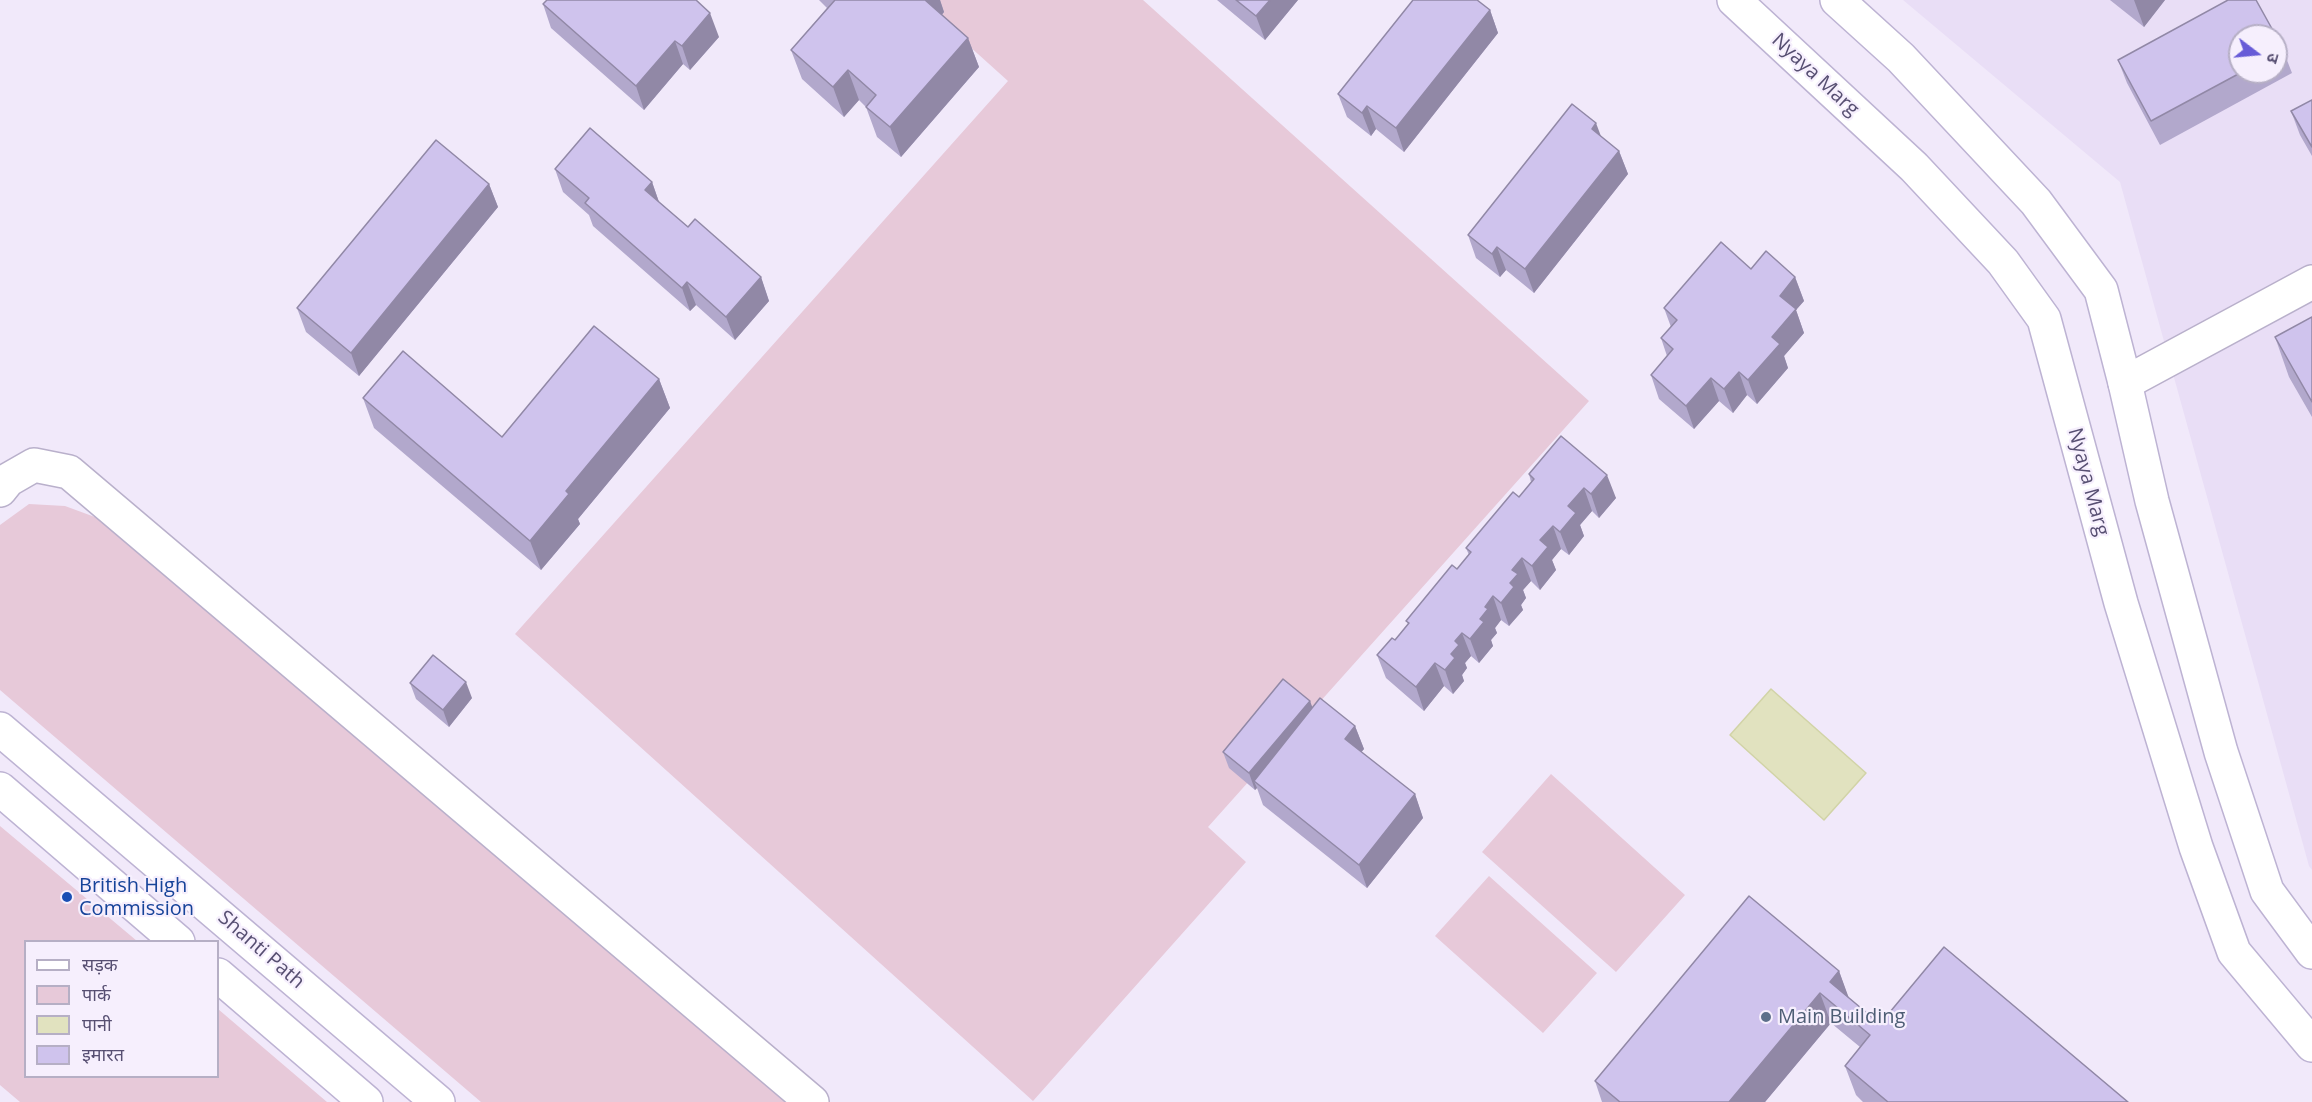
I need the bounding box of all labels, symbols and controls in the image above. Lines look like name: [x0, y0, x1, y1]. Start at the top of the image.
north arrow: [2228, 24, 2288, 84]
street label: Nyaya Marg: [1766, 28, 1864, 122]
text: उ: [2262, 51, 2285, 66]
street label: Nyaya Marg: [2062, 425, 2114, 539]
place label: British High Commission: [79, 874, 194, 921]
marker: British High Commission: [60, 890, 74, 904]
street label: Shanti Path: [213, 906, 309, 994]
legend: [24, 940, 219, 1078]
text: सड़क: [82, 952, 118, 976]
text: पार्क: [82, 982, 111, 1006]
place label: Main Building: [1778, 1005, 1905, 1029]
marker: Main Building: [1759, 1010, 1773, 1024]
text: पानी: [82, 1012, 112, 1036]
text: इमारत: [82, 1042, 124, 1066]

